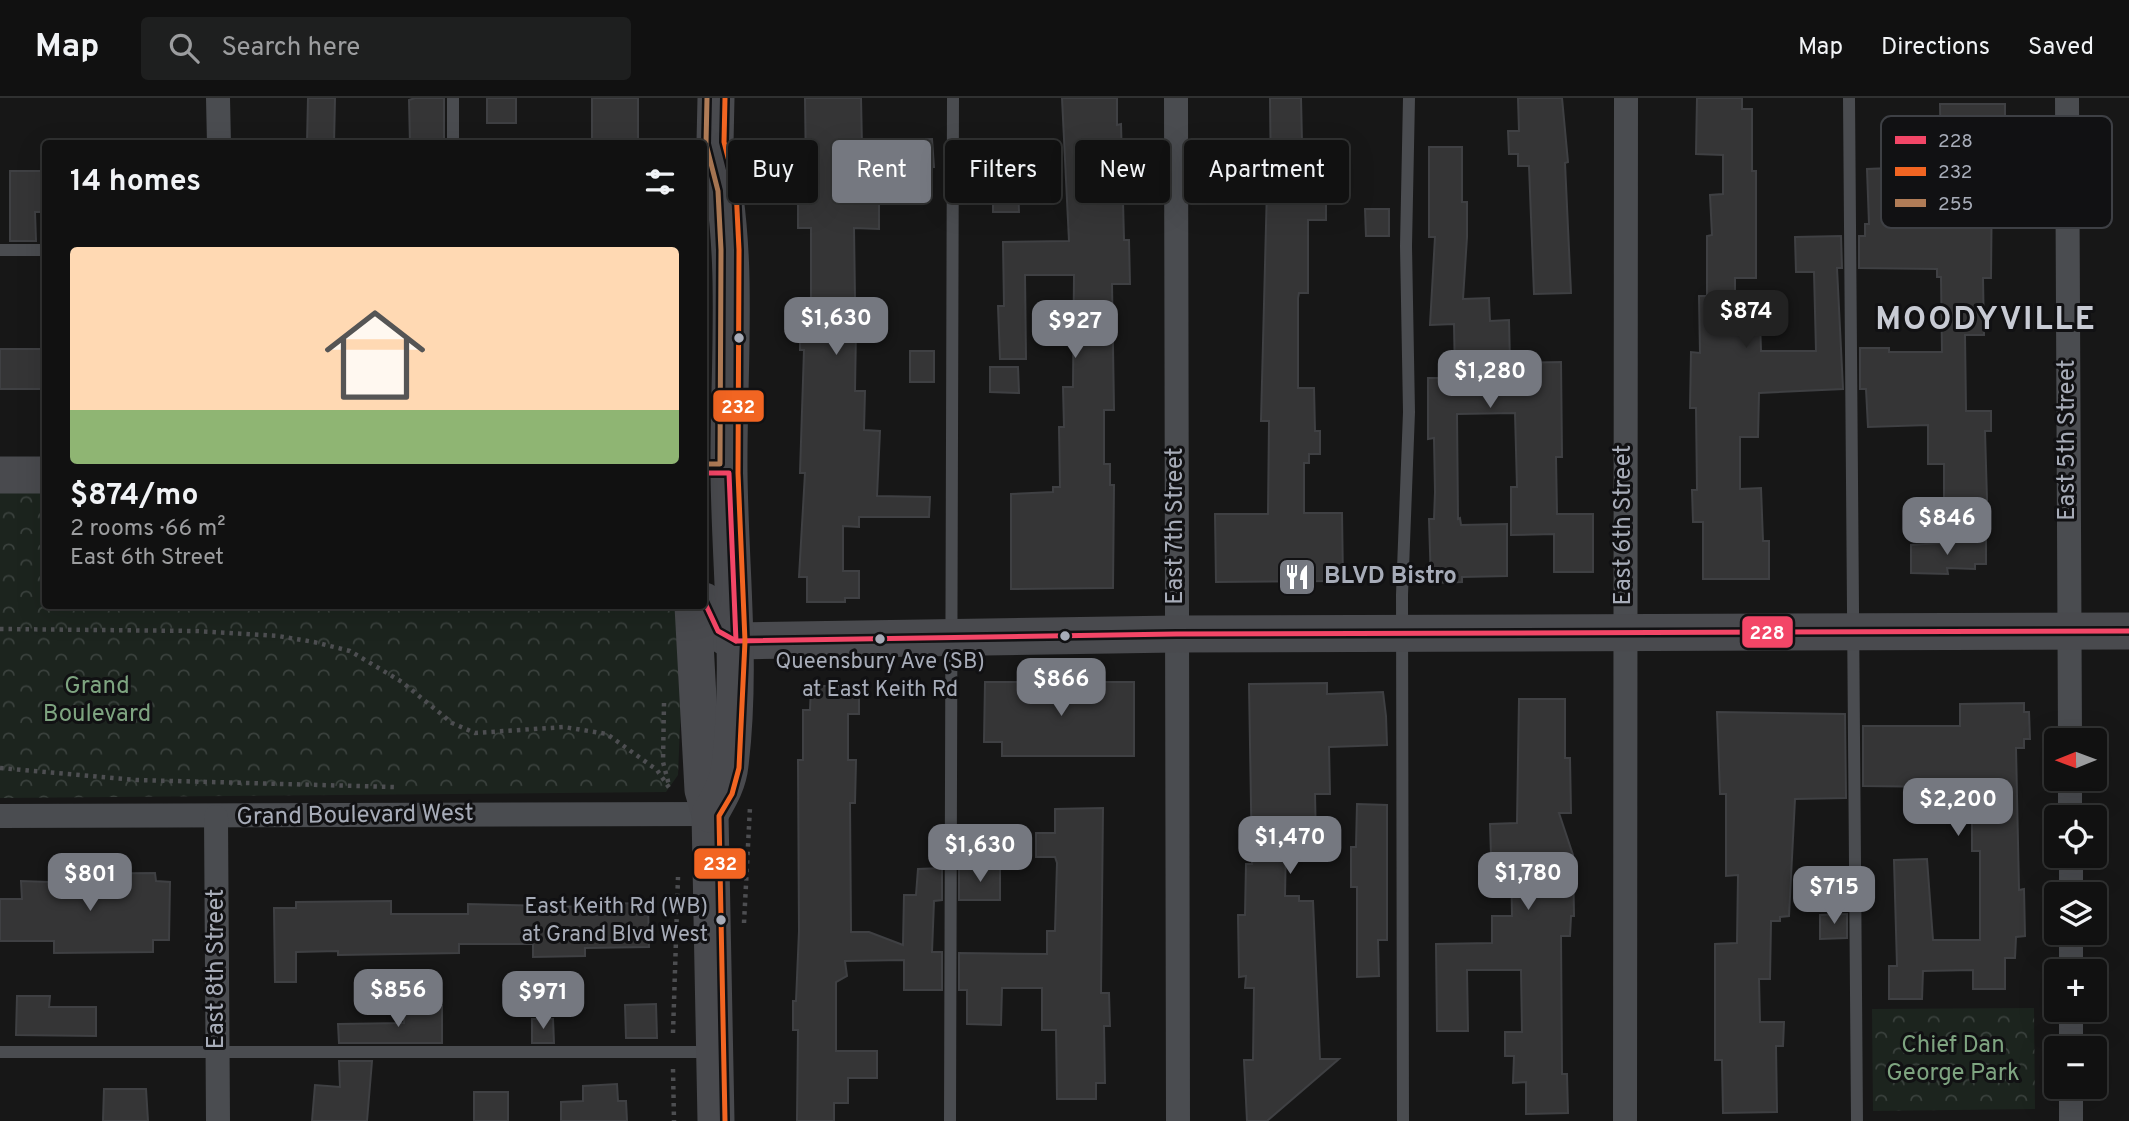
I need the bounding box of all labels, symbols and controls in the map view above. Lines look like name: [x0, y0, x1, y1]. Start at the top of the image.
search box: [141, 17, 631, 80]
text: Map: [35, 27, 99, 69]
icon: search: [165, 29, 203, 67]
text: Search here: [221, 32, 360, 65]
text: Map: [1798, 33, 1843, 63]
text: Directions: [1881, 33, 1990, 63]
text: Saved: [2028, 33, 2094, 63]
legend: [1881, 116, 2112, 228]
text: 228: [1938, 130, 1973, 154]
chip: Buy: [728, 140, 818, 203]
chip: Rent: [832, 140, 931, 203]
chip: Filters: [945, 140, 1061, 203]
chip: New: [1075, 140, 1170, 203]
chip: Apartment: [1184, 140, 1349, 203]
text: 232: [1938, 161, 1972, 185]
icon: filters: [641, 163, 679, 201]
text: 14 homes: [70, 164, 201, 201]
text: 255: [1938, 193, 1973, 217]
pin: $874: [1705, 290, 1787, 350]
icon: home: [312, 292, 438, 418]
pin: $1,630: [779, 298, 893, 357]
text: $874: [1719, 298, 1773, 327]
pin: $927: [1034, 300, 1116, 360]
district label: MOODYVILLE: [1875, 301, 2097, 341]
text: $1,630: [800, 305, 872, 334]
text: $927: [1048, 308, 1102, 337]
unlabelled marker: [732, 331, 746, 345]
pin: $1,280: [1433, 350, 1547, 410]
text: $1,280: [1454, 358, 1526, 387]
street label: East 5th Street: [2053, 359, 2083, 521]
line badge: 232: [712, 389, 765, 423]
text: 232: [721, 396, 755, 420]
street label: East 6th Street: [1609, 445, 1639, 605]
street label: East 7th Street: [1161, 447, 1191, 605]
text: $874/mo: [70, 478, 198, 515]
pin: $846: [1906, 498, 1988, 557]
text: $846: [1918, 505, 1976, 534]
text: 2 rooms · 66 m²: [70, 515, 226, 544]
text: East 6th Street: [70, 544, 224, 573]
restaurant icon: BLVD Bistro: [1276, 556, 1318, 598]
place label: BLVD Bistro: [1324, 562, 1457, 592]
line badge: 228: [1741, 615, 1794, 649]
text: 228: [1749, 622, 1785, 646]
unlabelled marker: [1058, 629, 1072, 643]
marker: Queensbury Ave (SB) at East Keith Rd: [873, 632, 887, 646]
place label: Queensbury Ave (SB) at East Keith Rd: [775, 649, 985, 704]
pin: $866: [1020, 658, 1102, 718]
text: $866: [1033, 666, 1089, 695]
park label: Grand Boulevard: [43, 672, 151, 730]
north arrow: [2044, 728, 2107, 791]
map controls: [2044, 728, 2107, 1099]
pin: $2,200: [1901, 778, 2015, 838]
text: $2,200: [1919, 786, 1997, 815]
street label: Grand Boulevard West: [236, 799, 474, 833]
button: locate: [2044, 805, 2107, 868]
pin: $1,470: [1233, 816, 1347, 876]
pin: $1,630: [923, 824, 1037, 884]
text: $1,470: [1254, 824, 1326, 853]
text: $1,630: [944, 832, 1016, 861]
line badge: 232: [693, 847, 747, 880]
pin: $1,780: [1471, 852, 1585, 912]
text: 232: [703, 853, 737, 877]
pin: $801: [49, 854, 131, 913]
text: $1,780: [1494, 860, 1562, 889]
text: $801: [64, 861, 116, 890]
pin: $715: [1793, 866, 1875, 926]
text: $715: [1809, 874, 1859, 903]
button: layers: [2044, 882, 2107, 945]
street label: East 8th Street: [202, 889, 232, 1049]
place label: East Keith Rd (WB) at Grand Blvd West: [521, 894, 708, 949]
marker: East Keith Rd (WB) at Grand Blvd West: [714, 913, 728, 927]
button: +: [2044, 959, 2107, 1022]
pin: $856: [357, 970, 439, 1029]
pin: $971: [502, 972, 584, 1031]
text: $856: [370, 977, 426, 1006]
text: $971: [518, 979, 568, 1008]
park label: Chief Dan George Park: [1886, 1031, 2020, 1089]
button: −: [2044, 1036, 2107, 1099]

